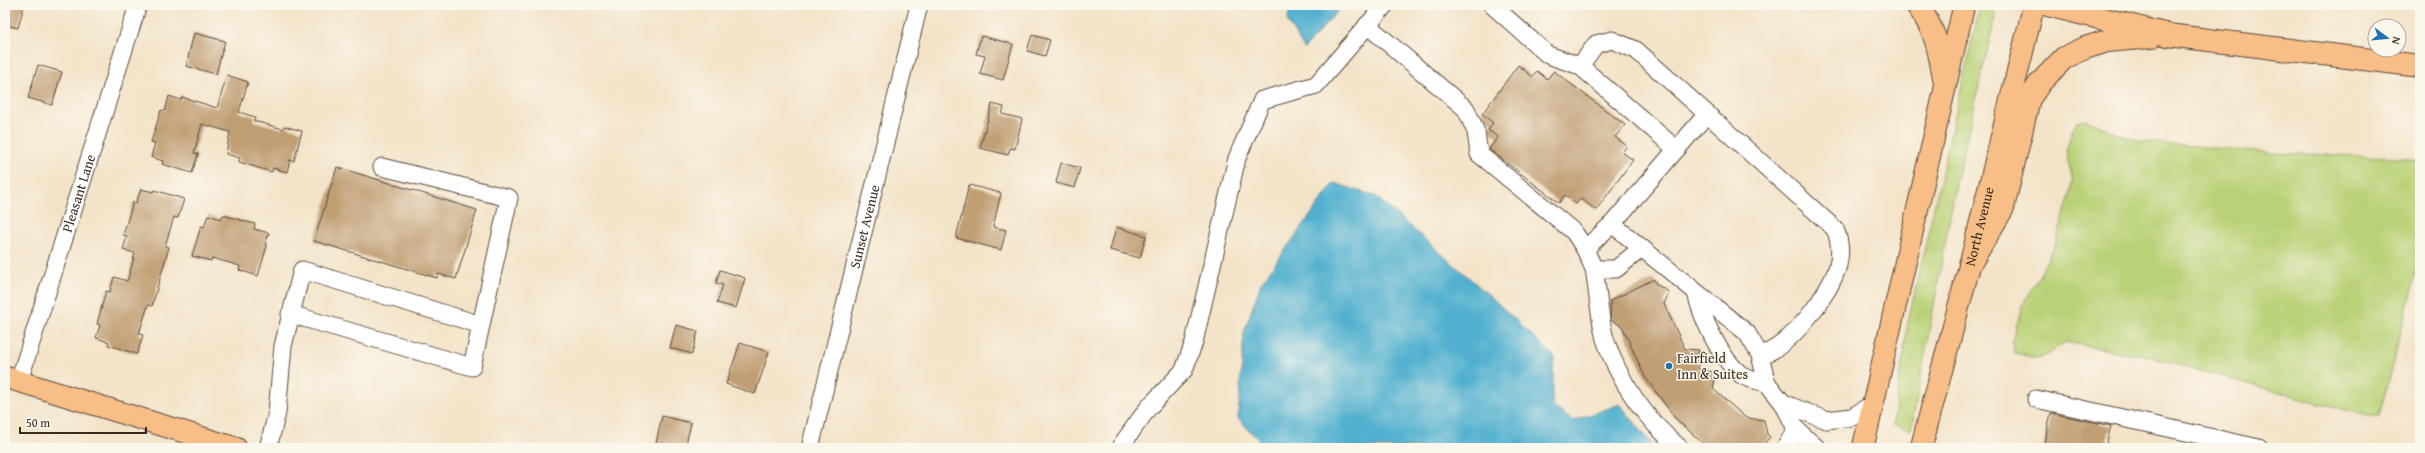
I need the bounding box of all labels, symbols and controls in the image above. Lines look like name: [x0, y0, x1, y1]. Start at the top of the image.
north arrow: [2367, 18, 2407, 58]
text: N: [2388, 35, 2405, 47]
street label: Pleasant Lane: [57, 151, 100, 235]
street label: Sunset Avenue: [845, 182, 885, 271]
street label: North Avenue: [1960, 184, 1999, 268]
place label: Fairfield Inn & Suites: [1677, 348, 1748, 384]
marker: Fairfield Inn & Suites: [1664, 361, 1674, 371]
scale bar: [20, 409, 146, 435]
text: 50 m: [26, 414, 50, 431]

